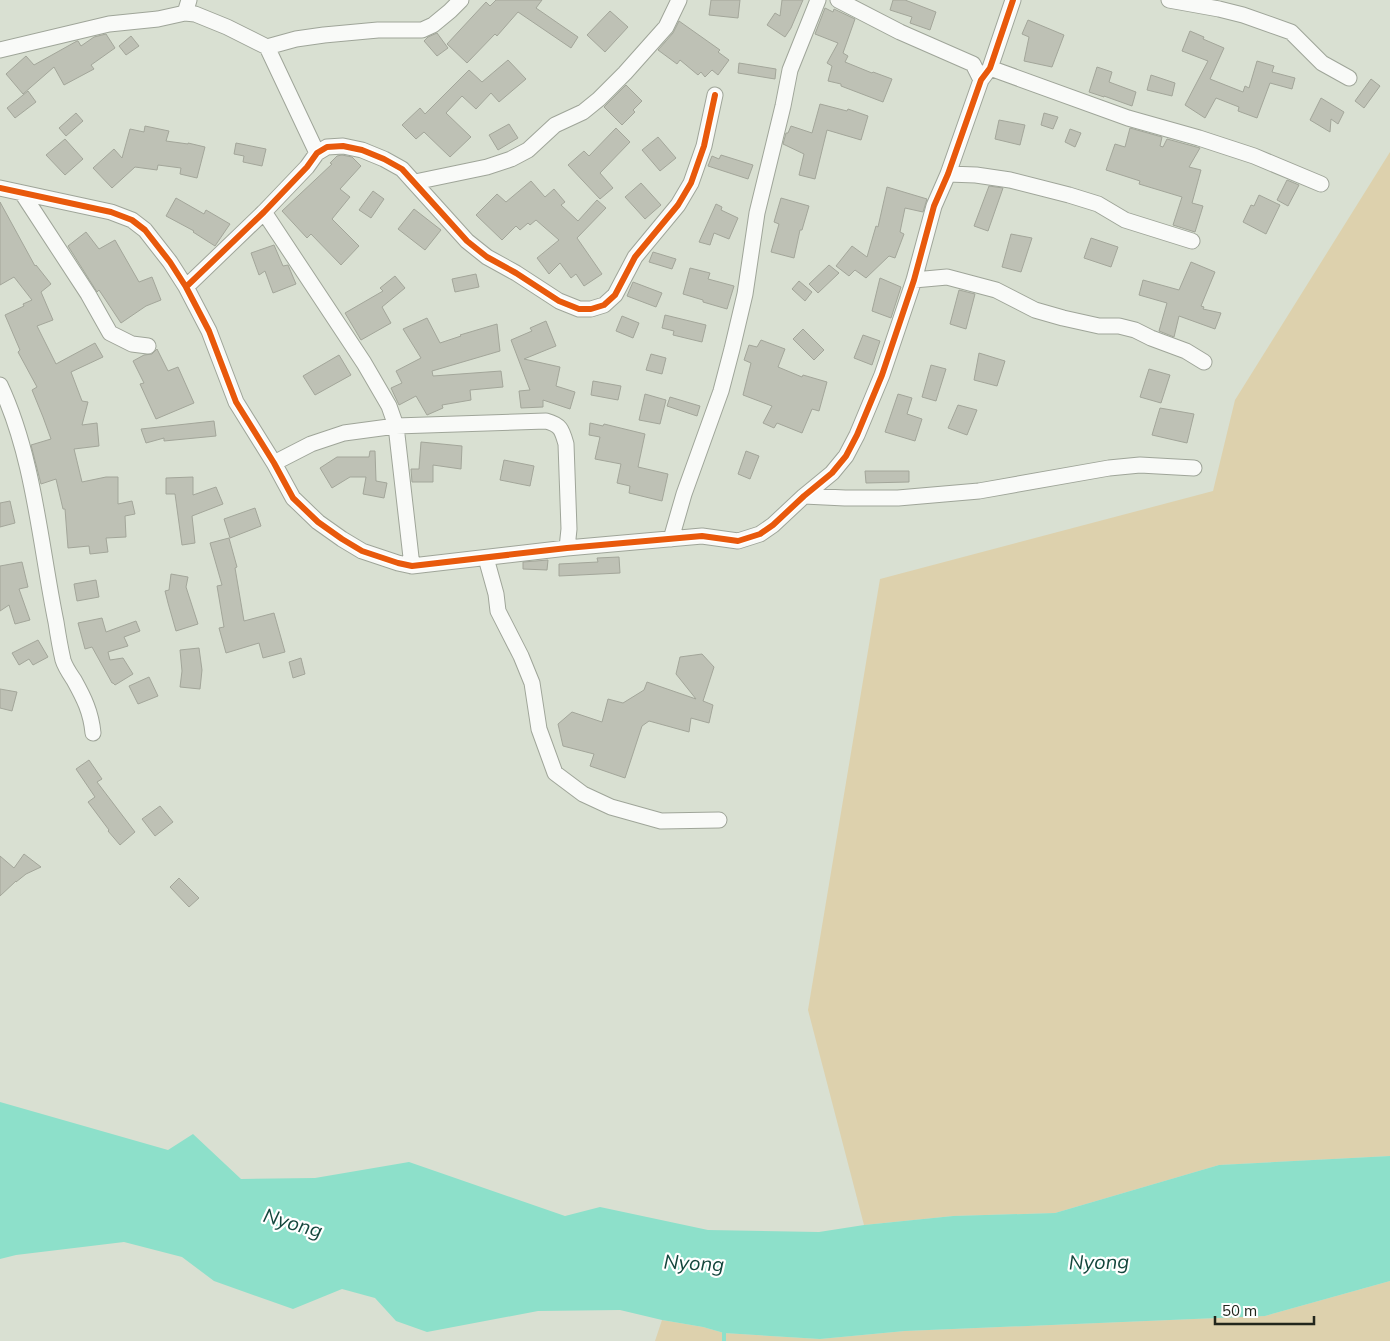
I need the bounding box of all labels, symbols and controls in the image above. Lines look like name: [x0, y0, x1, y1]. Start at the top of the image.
water label: Nyong: [261, 1202, 326, 1243]
water label: Nyong: [663, 1248, 725, 1277]
water label: Nyong: [1068, 1248, 1130, 1275]
scale bar: [1215, 1294, 1314, 1326]
text: 50 m: [1222, 1301, 1257, 1320]

